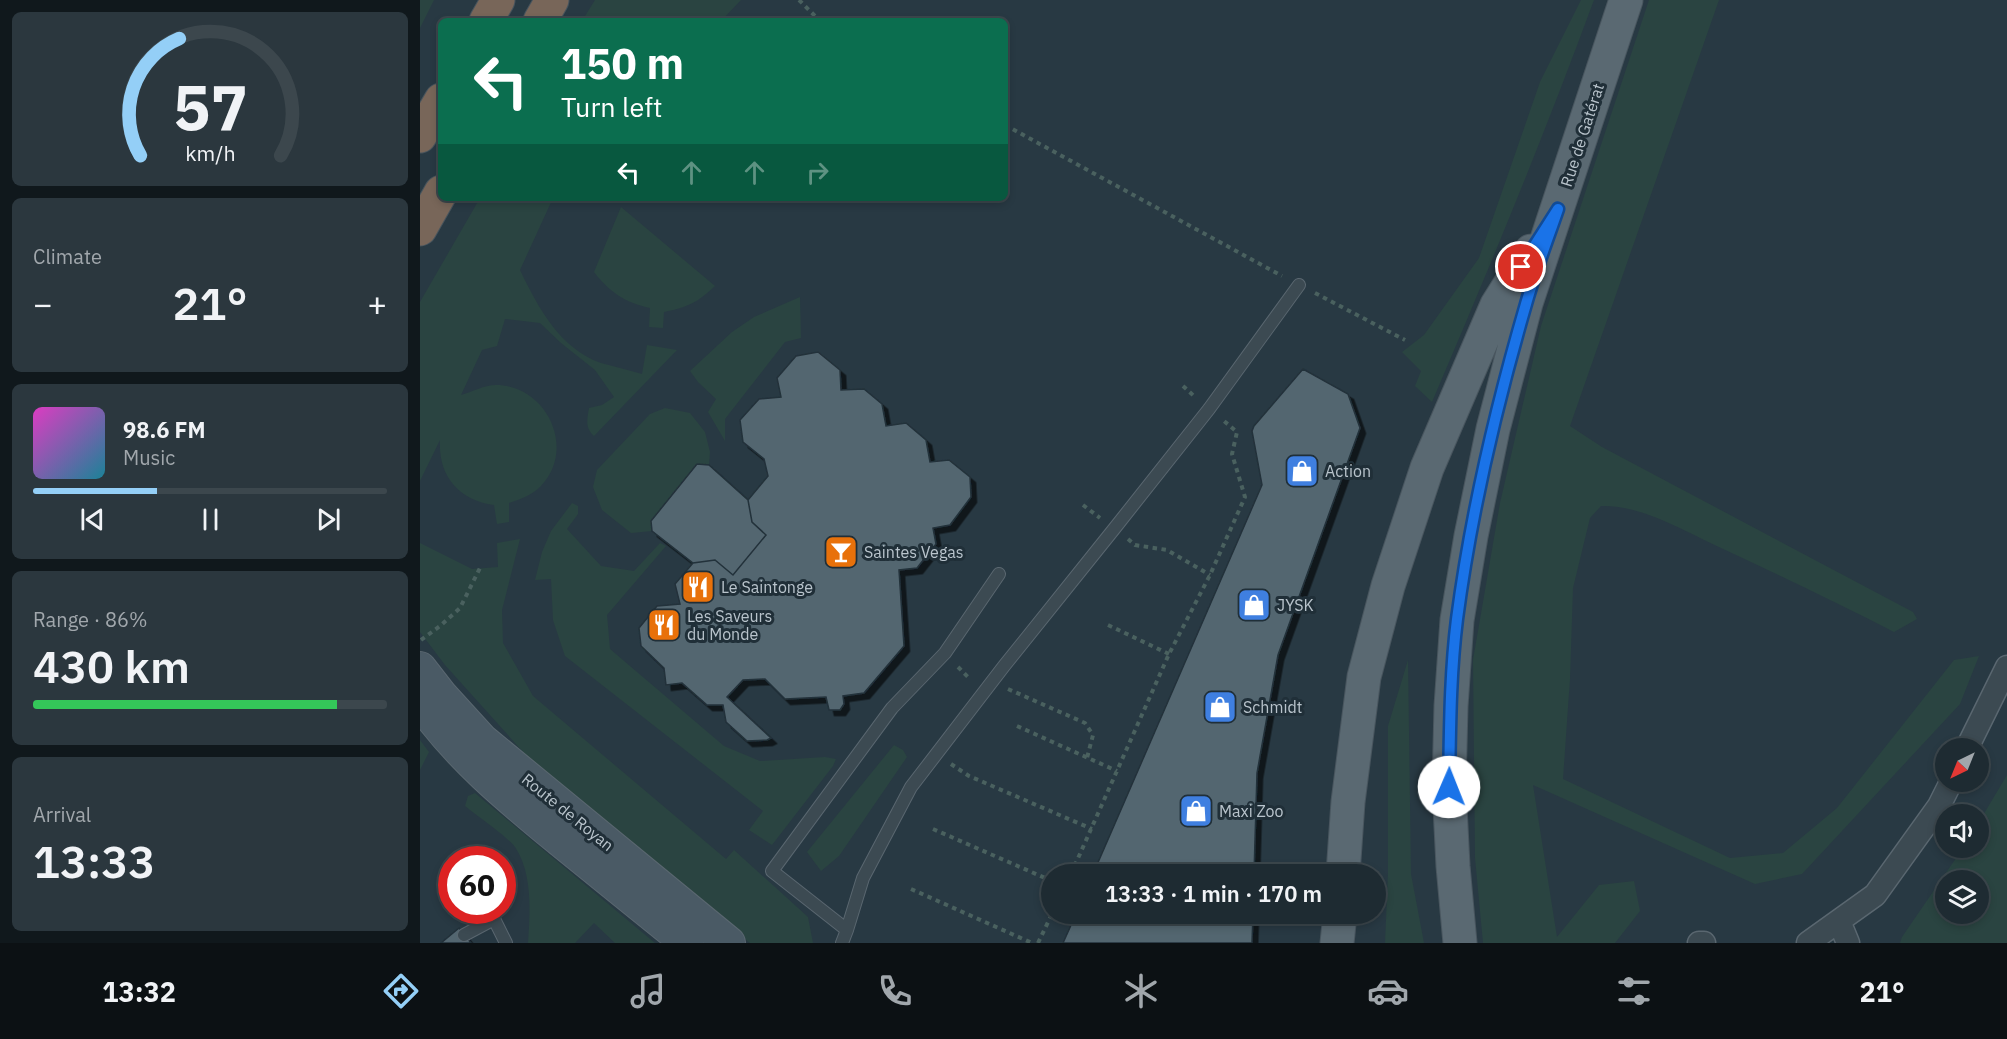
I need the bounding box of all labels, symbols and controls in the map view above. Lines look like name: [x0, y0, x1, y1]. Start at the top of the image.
text: 150 m: [561, 36, 684, 91]
icon: left: [462, 42, 540, 120]
text: 57: [173, 66, 247, 147]
street label: Rue de Gatérat: [1556, 81, 1608, 189]
text: Turn left: [561, 89, 662, 124]
text: km/h: [185, 139, 235, 167]
icon: left: [612, 156, 645, 189]
icon: ahead: [675, 156, 708, 189]
icon: ahead: [738, 156, 771, 189]
icon: right: [801, 156, 834, 189]
pin: [1495, 241, 1546, 292]
text: Climate: [33, 243, 102, 270]
icon: arrive: [1504, 250, 1537, 283]
text: 21°: [172, 274, 248, 332]
text: −: [33, 282, 53, 325]
text: +: [367, 282, 387, 325]
text: 98.6 FM: [123, 415, 206, 444]
text: Music: [123, 444, 175, 471]
shop icon: Action: [1284, 453, 1320, 489]
place label: Action: [1325, 461, 1371, 481]
icon: previous: [76, 503, 109, 536]
icon: pause: [194, 503, 227, 536]
icon: next: [312, 503, 345, 536]
bar icon: Saintes Vegas: [823, 534, 859, 570]
place label: Saintes Vegas: [864, 542, 964, 562]
restaurant icon: Le Saintonge: [680, 569, 716, 605]
place label: Le Saintonge: [721, 577, 813, 597]
shop icon: JYSK: [1236, 587, 1272, 623]
place label: JYSK: [1277, 595, 1314, 615]
text: Range · 86%: [33, 606, 148, 633]
place label: Les Saveurs du Monde: [687, 606, 772, 644]
restaurant icon: Les Saveurs du Monde: [646, 607, 682, 643]
text: 430 km: [33, 637, 190, 695]
shop icon: Schmidt: [1202, 689, 1238, 725]
place label: Schmidt: [1243, 697, 1302, 717]
north arrow: [1935, 738, 1989, 792]
map controls: [1935, 738, 1989, 924]
position arrow: [1417, 755, 1481, 819]
street label: Route de Royan: [518, 769, 618, 855]
shop icon: Maxi Zoo: [1178, 793, 1214, 829]
text: Arrival: [33, 801, 91, 828]
place label: Maxi Zoo: [1219, 801, 1284, 821]
button: sound: [1935, 804, 1989, 858]
text: 13:33: [33, 832, 155, 890]
speed limit sign: 60: [438, 846, 516, 924]
button: layers: [1935, 870, 1989, 924]
text: 13:33 · 1 min · 170 m: [1105, 879, 1322, 908]
icon: directions: [380, 970, 422, 1012]
icon: music: [627, 970, 669, 1012]
icon: phone: [874, 970, 916, 1012]
icon: climate: [1120, 970, 1162, 1012]
icon: car: [1367, 970, 1409, 1012]
icon: filters: [1613, 970, 1655, 1012]
text: 13:32: [102, 974, 176, 1009]
text: 21°: [1860, 974, 1905, 1009]

